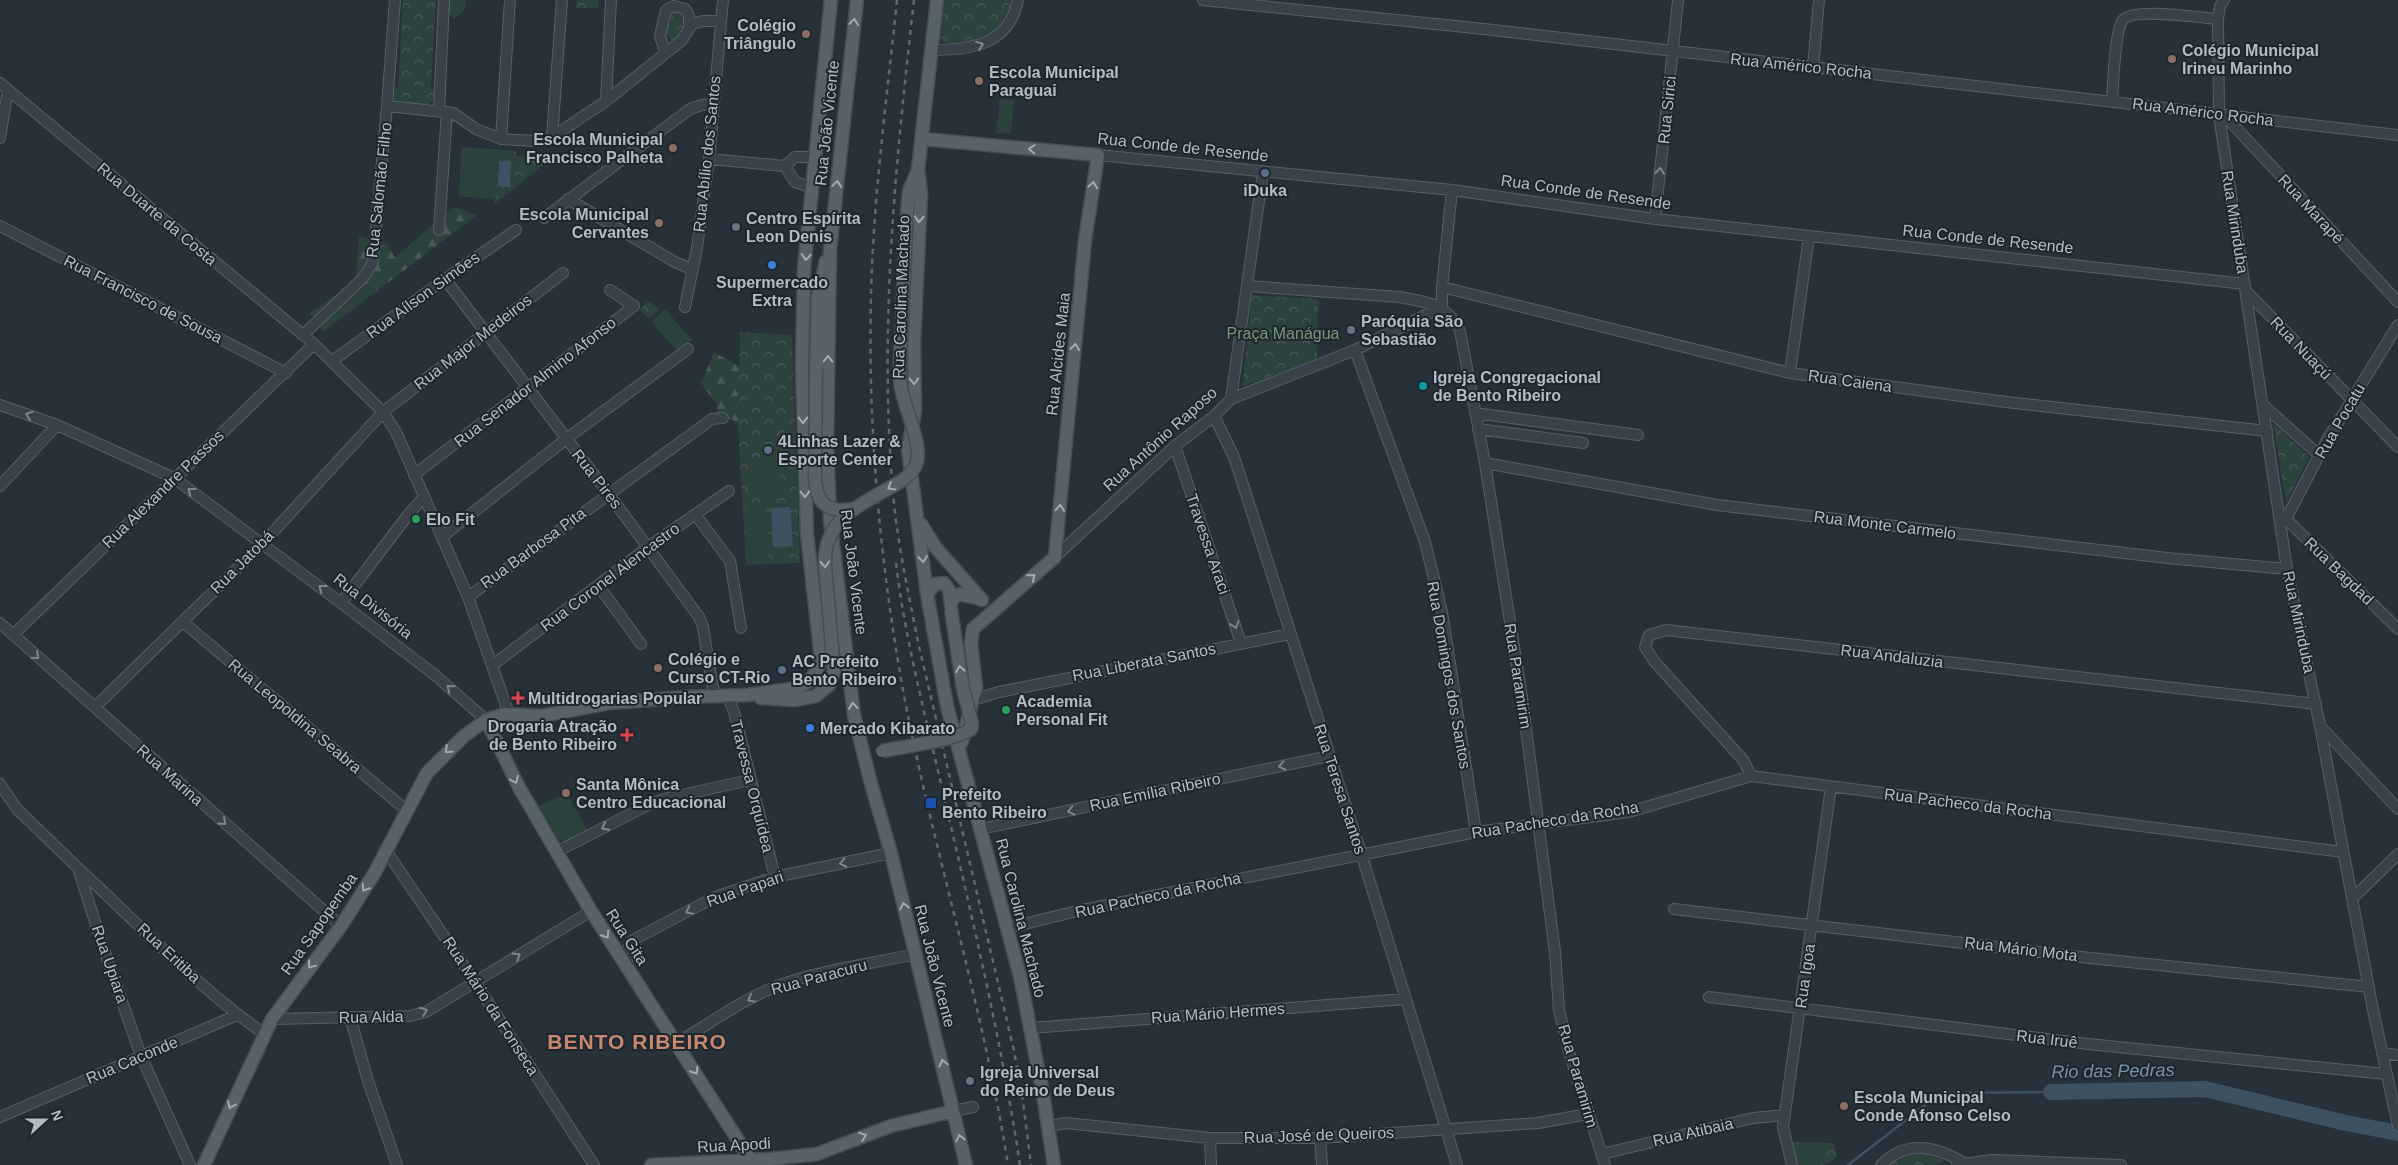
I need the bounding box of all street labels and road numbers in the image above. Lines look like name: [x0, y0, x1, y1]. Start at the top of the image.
street label: Rua Américo Rocha: [1729, 50, 1873, 82]
street label: Rua João Vicente: [812, 59, 842, 187]
street label: Rua Abílio dos Santos: [690, 75, 724, 233]
street label: Rua Sirici: [1655, 75, 1679, 145]
street label: Rua Américo Rocha: [2131, 95, 2275, 129]
street label: Rua Salomão Filho: [363, 121, 395, 259]
street label: Rua Conde de Resende: [1097, 130, 1269, 164]
street label: Rua Duarte da Costa: [94, 159, 220, 269]
street label: Rua Mirinduba: [2218, 169, 2252, 275]
street label: Rua Marapé: [2275, 171, 2347, 247]
street label: Rua Conde de Resende: [1500, 172, 1672, 212]
street label: Rua Carolina Machado: [890, 215, 912, 379]
street label: Rua Conde de Resende: [1902, 222, 2074, 256]
street label: Rua Aílson Simões: [363, 248, 483, 342]
street label: Rua Francisco de Sousa: [61, 252, 225, 346]
street label: Rua Major Medeiros: [411, 291, 535, 393]
street label: Rua Alcides Maia: [1043, 292, 1073, 416]
street label: Rua Nuaçú: [2267, 313, 2335, 383]
street label: Rua Senador Almino Afonso: [451, 314, 619, 450]
street label: Rua Caiena: [1807, 367, 1893, 395]
street label: Rua Pocatu: [2312, 381, 2368, 461]
street label: Rua Antônio Raposo: [1100, 384, 1220, 494]
street label: Rua Alexandre Passos: [99, 427, 227, 551]
street label: Rua Pires: [569, 446, 625, 512]
street label: Travessa Araci: [1183, 491, 1233, 597]
street label: Rua Barbosa Pita: [477, 504, 589, 592]
street label: Rua João Vicente: [838, 508, 870, 636]
street label: Rua Monte Carmelo: [1813, 508, 1957, 542]
street label: Rua Coronel Alencastro: [537, 519, 683, 635]
street label: Rua Jatobá: [207, 527, 277, 597]
street label: Rua Bagdad: [2301, 534, 2377, 608]
street label: Rua Mirinduba: [2280, 569, 2318, 675]
street label: Rua Divisória: [330, 570, 416, 642]
street label: Rua Domingos dos Santos: [1424, 580, 1474, 770]
street label: Rua Paramirim: [1501, 622, 1535, 730]
street label: Rua Liberata Santos: [1071, 640, 1217, 684]
street label: Rua Andaluzia: [1840, 641, 1944, 671]
street label: Rua Leopoldina Seabra: [225, 655, 365, 777]
street label: Travessa Orquídea: [727, 718, 777, 854]
street label: Rua Teresa Santos: [1311, 722, 1369, 856]
street label: Rua Marina: [134, 741, 206, 809]
street label: Rua Emília Ribeiro: [1088, 770, 1222, 814]
street label: Rua Pacheco da Rocha: [1883, 785, 2053, 823]
street label: Rua Pacheco da Rocha: [1470, 798, 1640, 842]
street label: Rua Carolina Machado: [993, 837, 1049, 1000]
street label: Rua Papari: [704, 868, 786, 910]
street label: Rua Pacheco da Rocha: [1074, 869, 1243, 921]
street label: Rua Sapopemba: [278, 870, 360, 978]
street label: Rua João Vicente: [912, 903, 959, 1029]
street label: Rua Gita: [603, 906, 651, 968]
street label: Rua Eritiba: [134, 920, 204, 986]
street label: Rua Upiara: [89, 923, 131, 1005]
street label: Rua Mário da Fonseca: [440, 933, 542, 1079]
street label: Rua Mário Mota: [1963, 934, 2079, 964]
street label: Rua Igoa: [1792, 943, 1818, 1009]
street label: Rua Paracuru: [769, 956, 869, 998]
street label: Rua Mário Hermes: [1150, 1000, 1286, 1026]
street label: Rua Alda: [338, 1008, 404, 1026]
street label: Rua Paramirim: [1555, 1022, 1601, 1130]
street label: Rua Iruê: [2016, 1027, 2079, 1051]
street label: Rua Caconde: [84, 1033, 180, 1087]
street label: Rua Atibaia: [1651, 1114, 1735, 1149]
street label: Rua José de Queiros: [1244, 1124, 1394, 1146]
street label: Rua Apodi: [697, 1135, 771, 1155]

